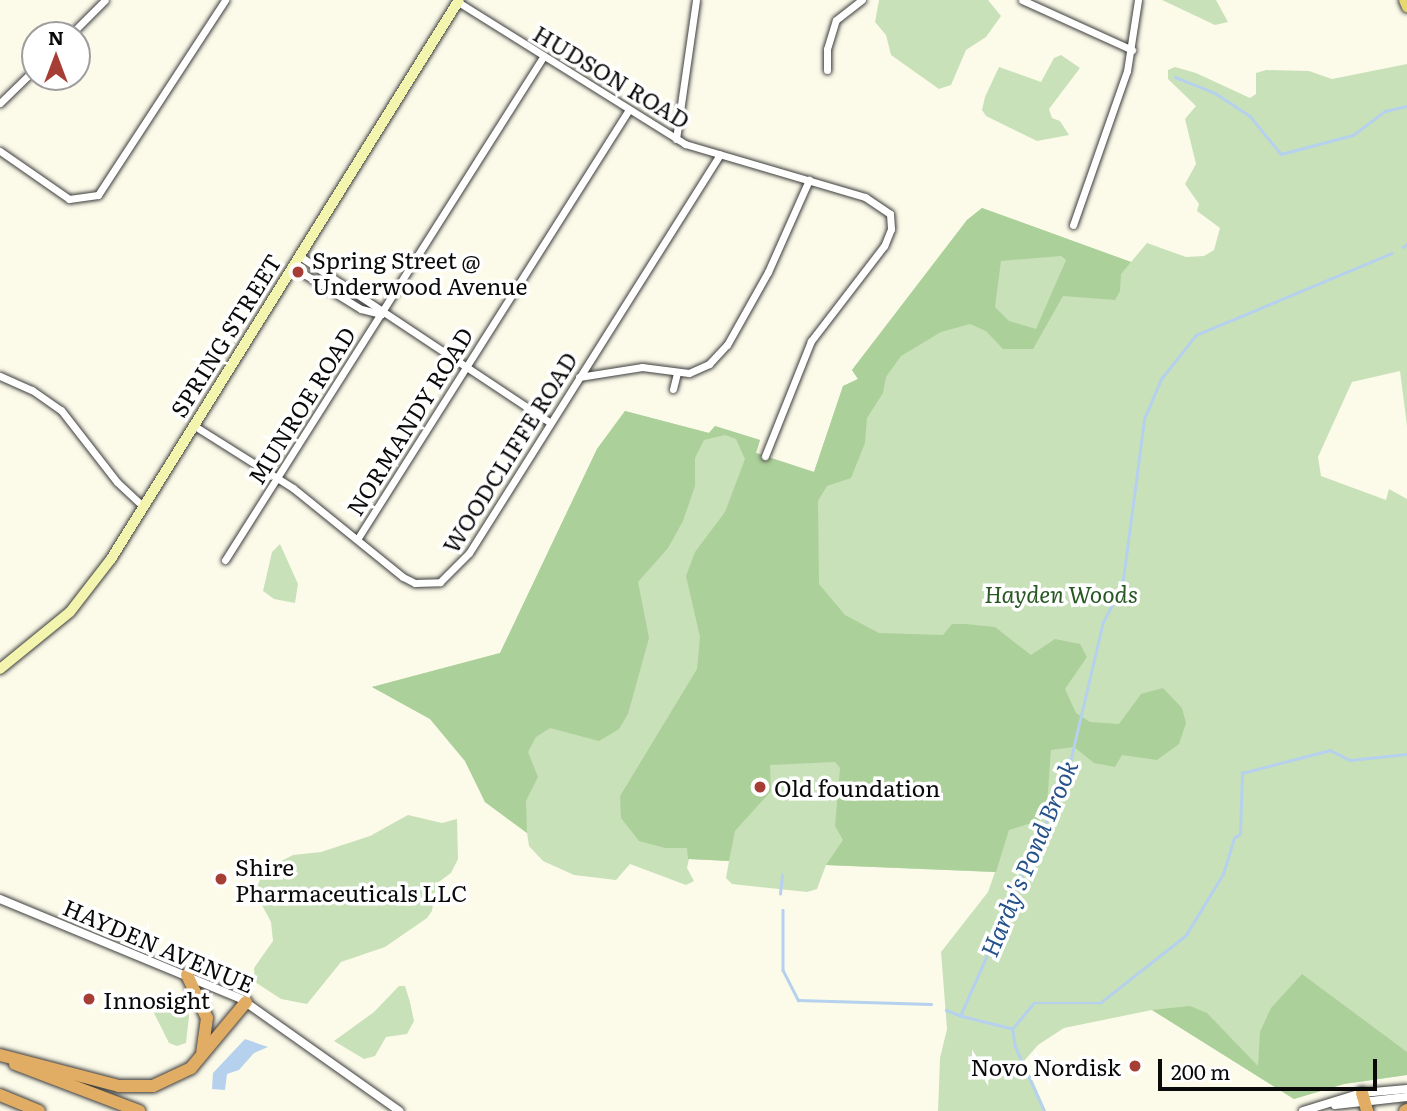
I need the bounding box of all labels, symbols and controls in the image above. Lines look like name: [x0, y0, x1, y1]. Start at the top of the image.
street label: HUDSON ROAD: [529, 19, 695, 133]
north arrow: [21, 21, 91, 91]
text: N: [48, 23, 64, 51]
place label: Spring Street @ Underwood Avenue: [312, 245, 528, 299]
street label: SPRING STREET: [164, 248, 286, 422]
marker: Spring Street @ Underwood Avenue: [290, 264, 306, 280]
street label: MUNROE ROAD: [242, 321, 360, 489]
street label: NORMANDY ROAD: [340, 322, 478, 520]
street label: WOODCLIFFE ROAD: [436, 346, 582, 558]
park label: Hayden Woods: [984, 579, 1138, 607]
water label: Hardy's Pond Brook: [974, 755, 1082, 961]
place label: Old foundation: [774, 773, 940, 801]
marker: Old foundation: [752, 779, 768, 795]
place label: Shire Pharmaceuticals LLC: [235, 852, 467, 906]
marker: Shire Pharmaceuticals LLC: [213, 871, 229, 887]
street label: HAYDEN AVENUE: [59, 892, 259, 998]
place label: Innosight: [103, 985, 210, 1013]
marker: Innosight: [81, 991, 97, 1007]
scale bar: [1162, 1044, 1381, 1088]
place label: Novo Nordisk: [971, 1052, 1121, 1080]
text: 200 m: [1171, 1055, 1231, 1086]
marker: Novo Nordisk: [1127, 1058, 1143, 1074]

